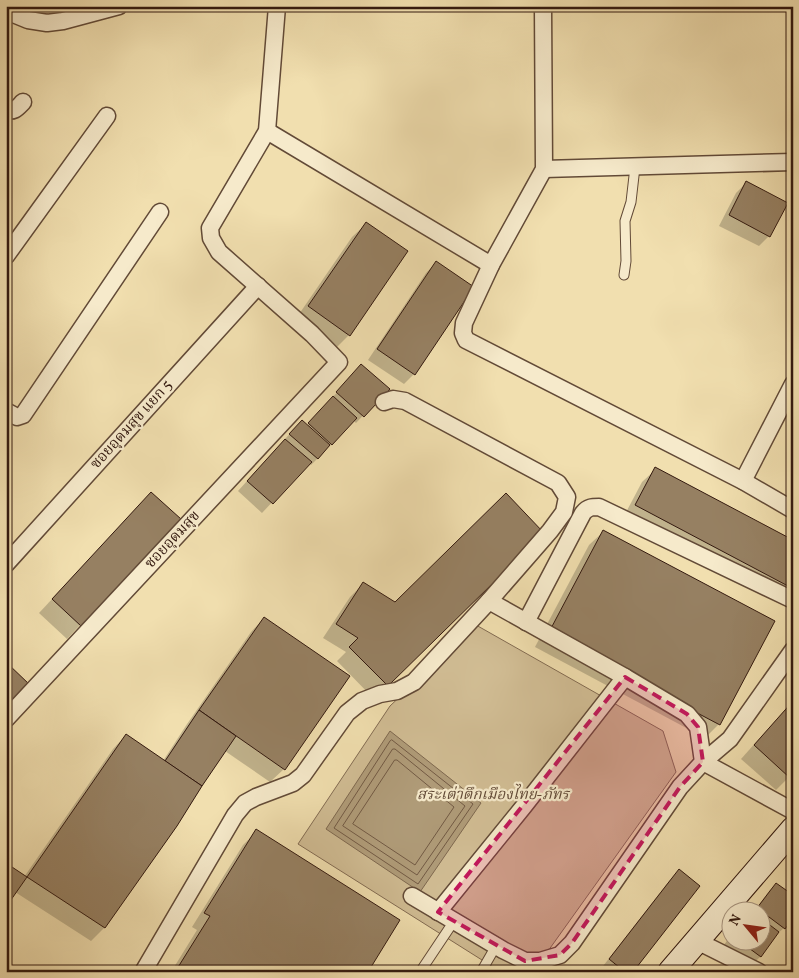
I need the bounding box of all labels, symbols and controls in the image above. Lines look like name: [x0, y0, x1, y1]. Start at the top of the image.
street label: ซอยอุดมสุข แยก 5: [86, 376, 178, 474]
street label: ซอยอุดมสุข: [141, 506, 205, 574]
park label: สระเต่าตึกเมืองไทย-ภัทร: [417, 783, 571, 806]
north arrow: [722, 900, 772, 950]
text: N: [725, 911, 747, 929]

